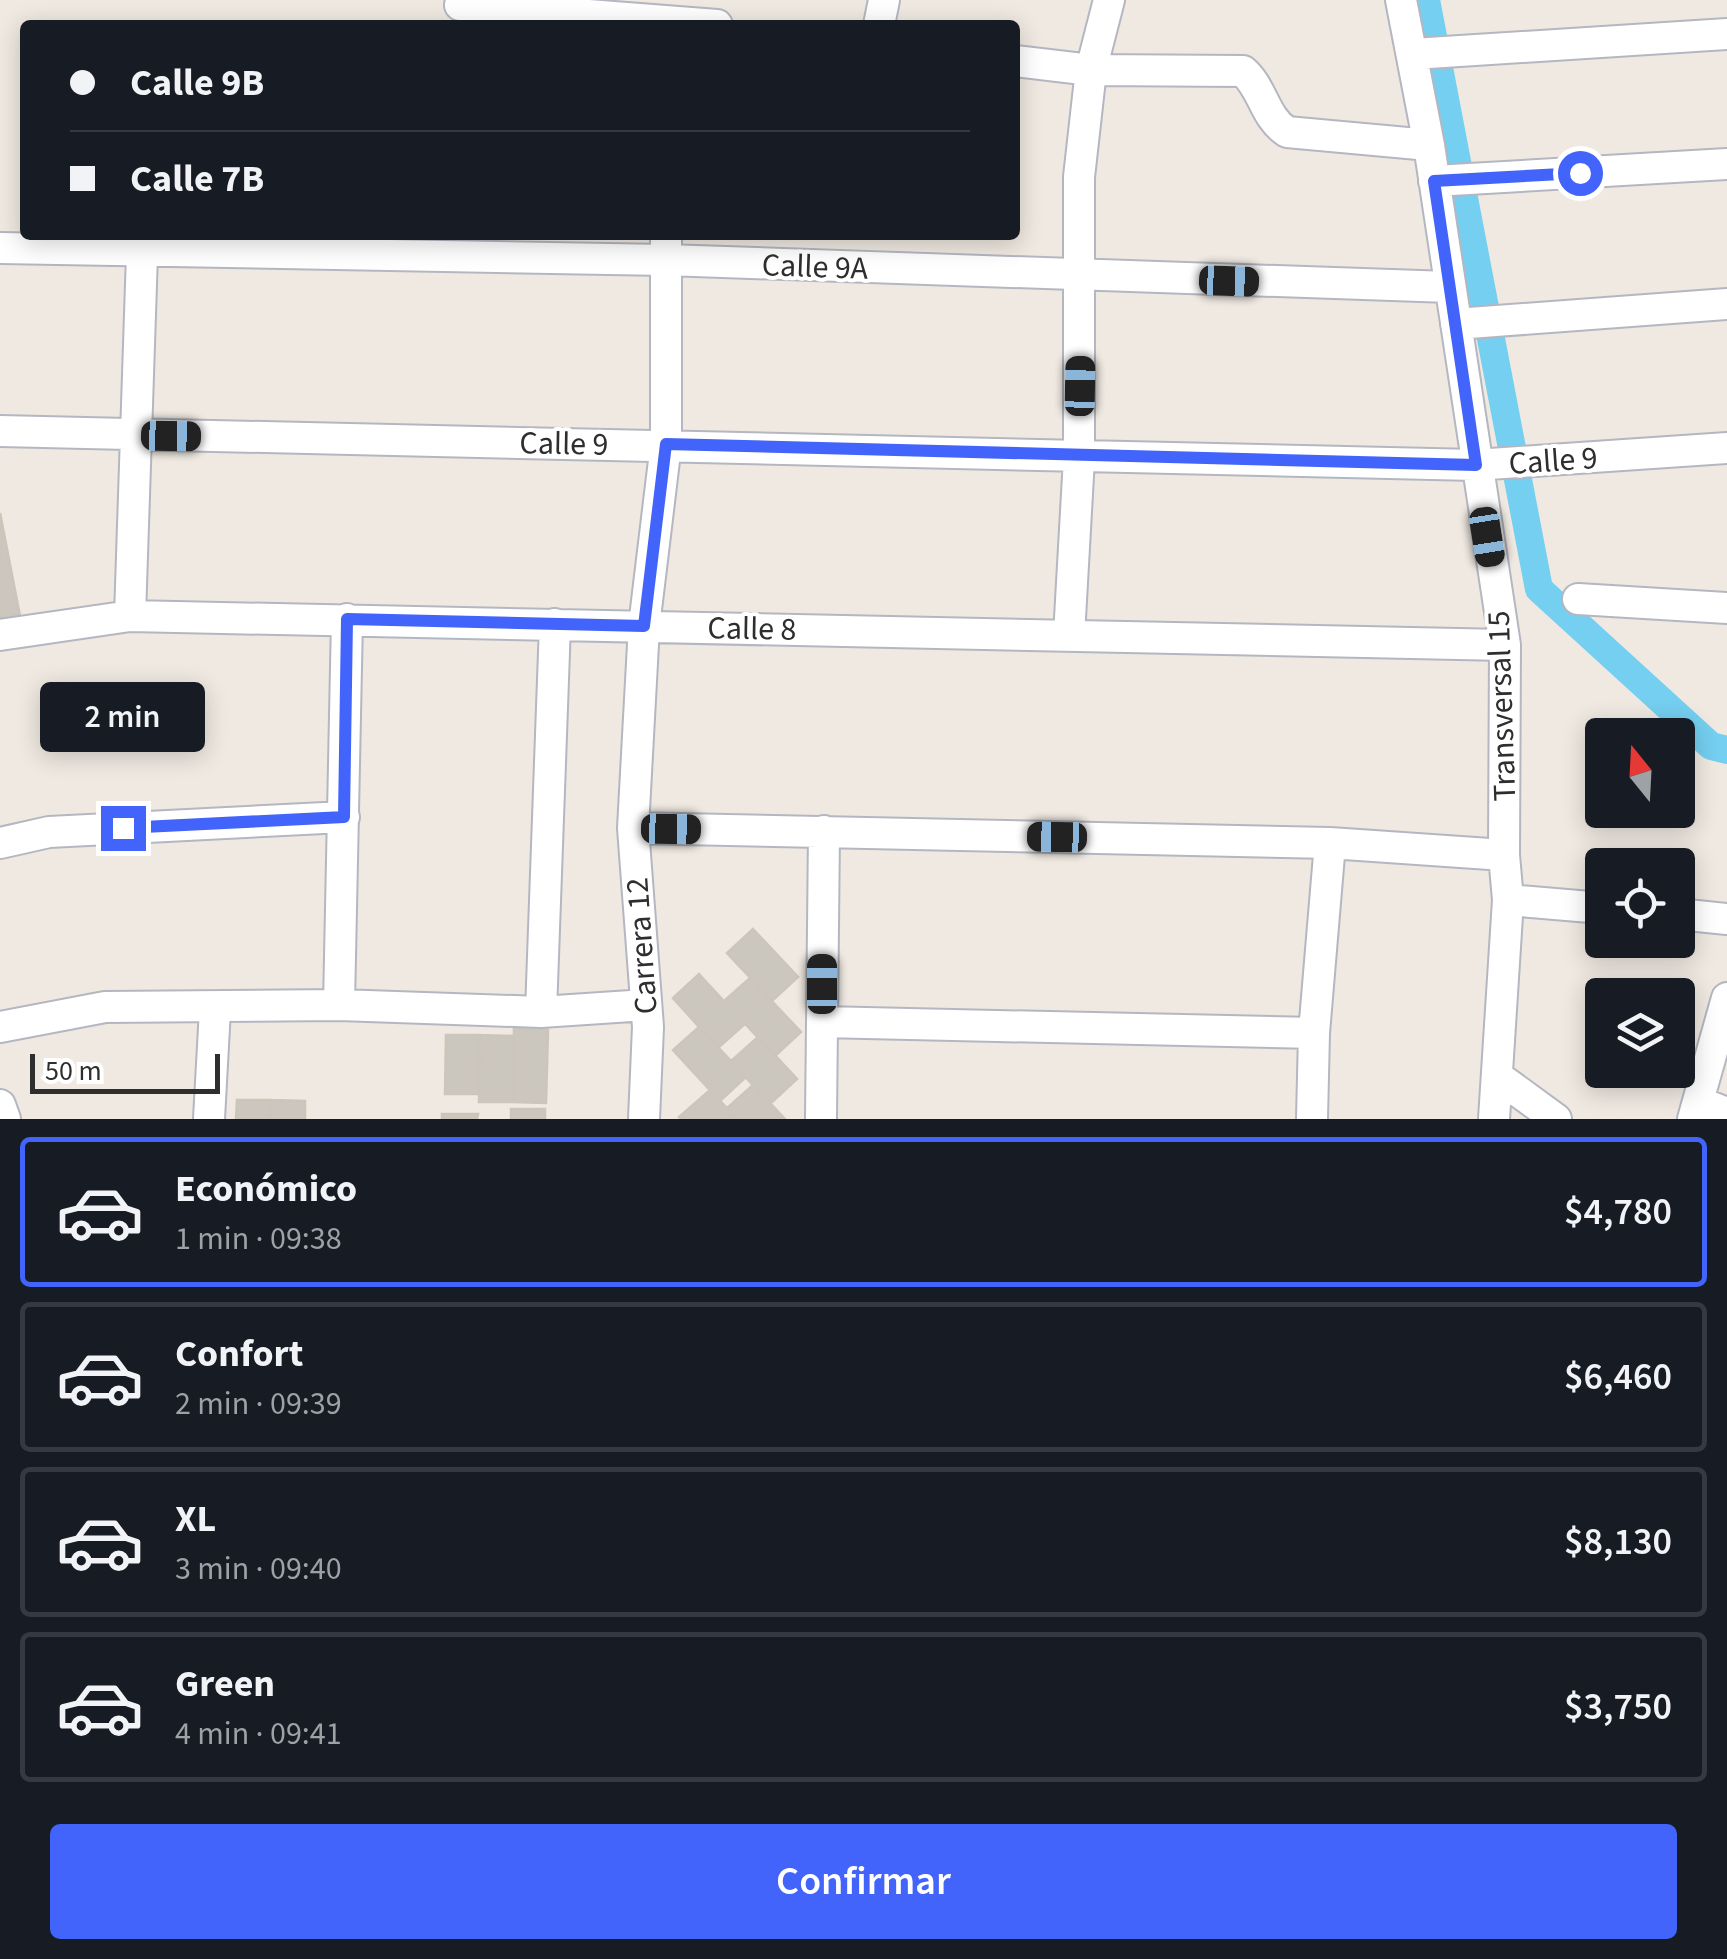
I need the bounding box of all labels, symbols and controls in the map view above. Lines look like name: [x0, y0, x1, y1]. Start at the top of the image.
text: Calle 9B: [130, 56, 264, 110]
route start: [1558, 151, 1603, 196]
text: Calle 7B: [130, 152, 264, 206]
street label: Calle 9A: [761, 242, 869, 292]
car: [1198, 265, 1260, 297]
car: [1064, 356, 1096, 416]
car: [141, 420, 201, 452]
street label: Calle 9: [519, 420, 609, 468]
street label: Calle 9: [1507, 435, 1599, 487]
car: [1467, 505, 1507, 569]
street label: Calle 8: [707, 605, 797, 653]
street label: Transversal 15: [1476, 610, 1528, 802]
callout: 2 min: [41, 683, 206, 753]
text: 2 min: [84, 694, 161, 740]
north arrow: [1585, 718, 1695, 828]
map controls: [1585, 718, 1695, 1088]
route end: [101, 806, 146, 851]
car: [641, 813, 701, 845]
car: [1027, 821, 1087, 853]
button: locate: [1585, 848, 1695, 958]
street label: Carrera 12: [614, 876, 670, 1016]
car: [807, 954, 837, 1014]
button: layers: [1585, 978, 1695, 1088]
scale bar: [30, 1049, 220, 1094]
text: 50 m: [45, 1051, 102, 1091]
text: Económico: [175, 1162, 357, 1216]
icon: car: [55, 1167, 145, 1257]
text: $4,780: [1564, 1185, 1672, 1239]
text: 1 min · 09:38: [175, 1216, 342, 1262]
text: Confort: [175, 1327, 303, 1381]
icon: car: [55, 1332, 145, 1422]
text: $6,460: [1564, 1350, 1672, 1404]
text: 2 min · 09:39: [175, 1381, 342, 1427]
text: XL: [175, 1492, 216, 1546]
icon: car: [55, 1497, 145, 1587]
text: $8,130: [1564, 1515, 1672, 1569]
text: 3 min · 09:40: [175, 1546, 342, 1592]
text: Green: [175, 1657, 275, 1711]
icon: car: [55, 1662, 145, 1752]
text: $3,750: [1564, 1680, 1672, 1734]
text: 4 min · 09:41: [175, 1711, 342, 1757]
button: Confirmar: [50, 1824, 1677, 1939]

